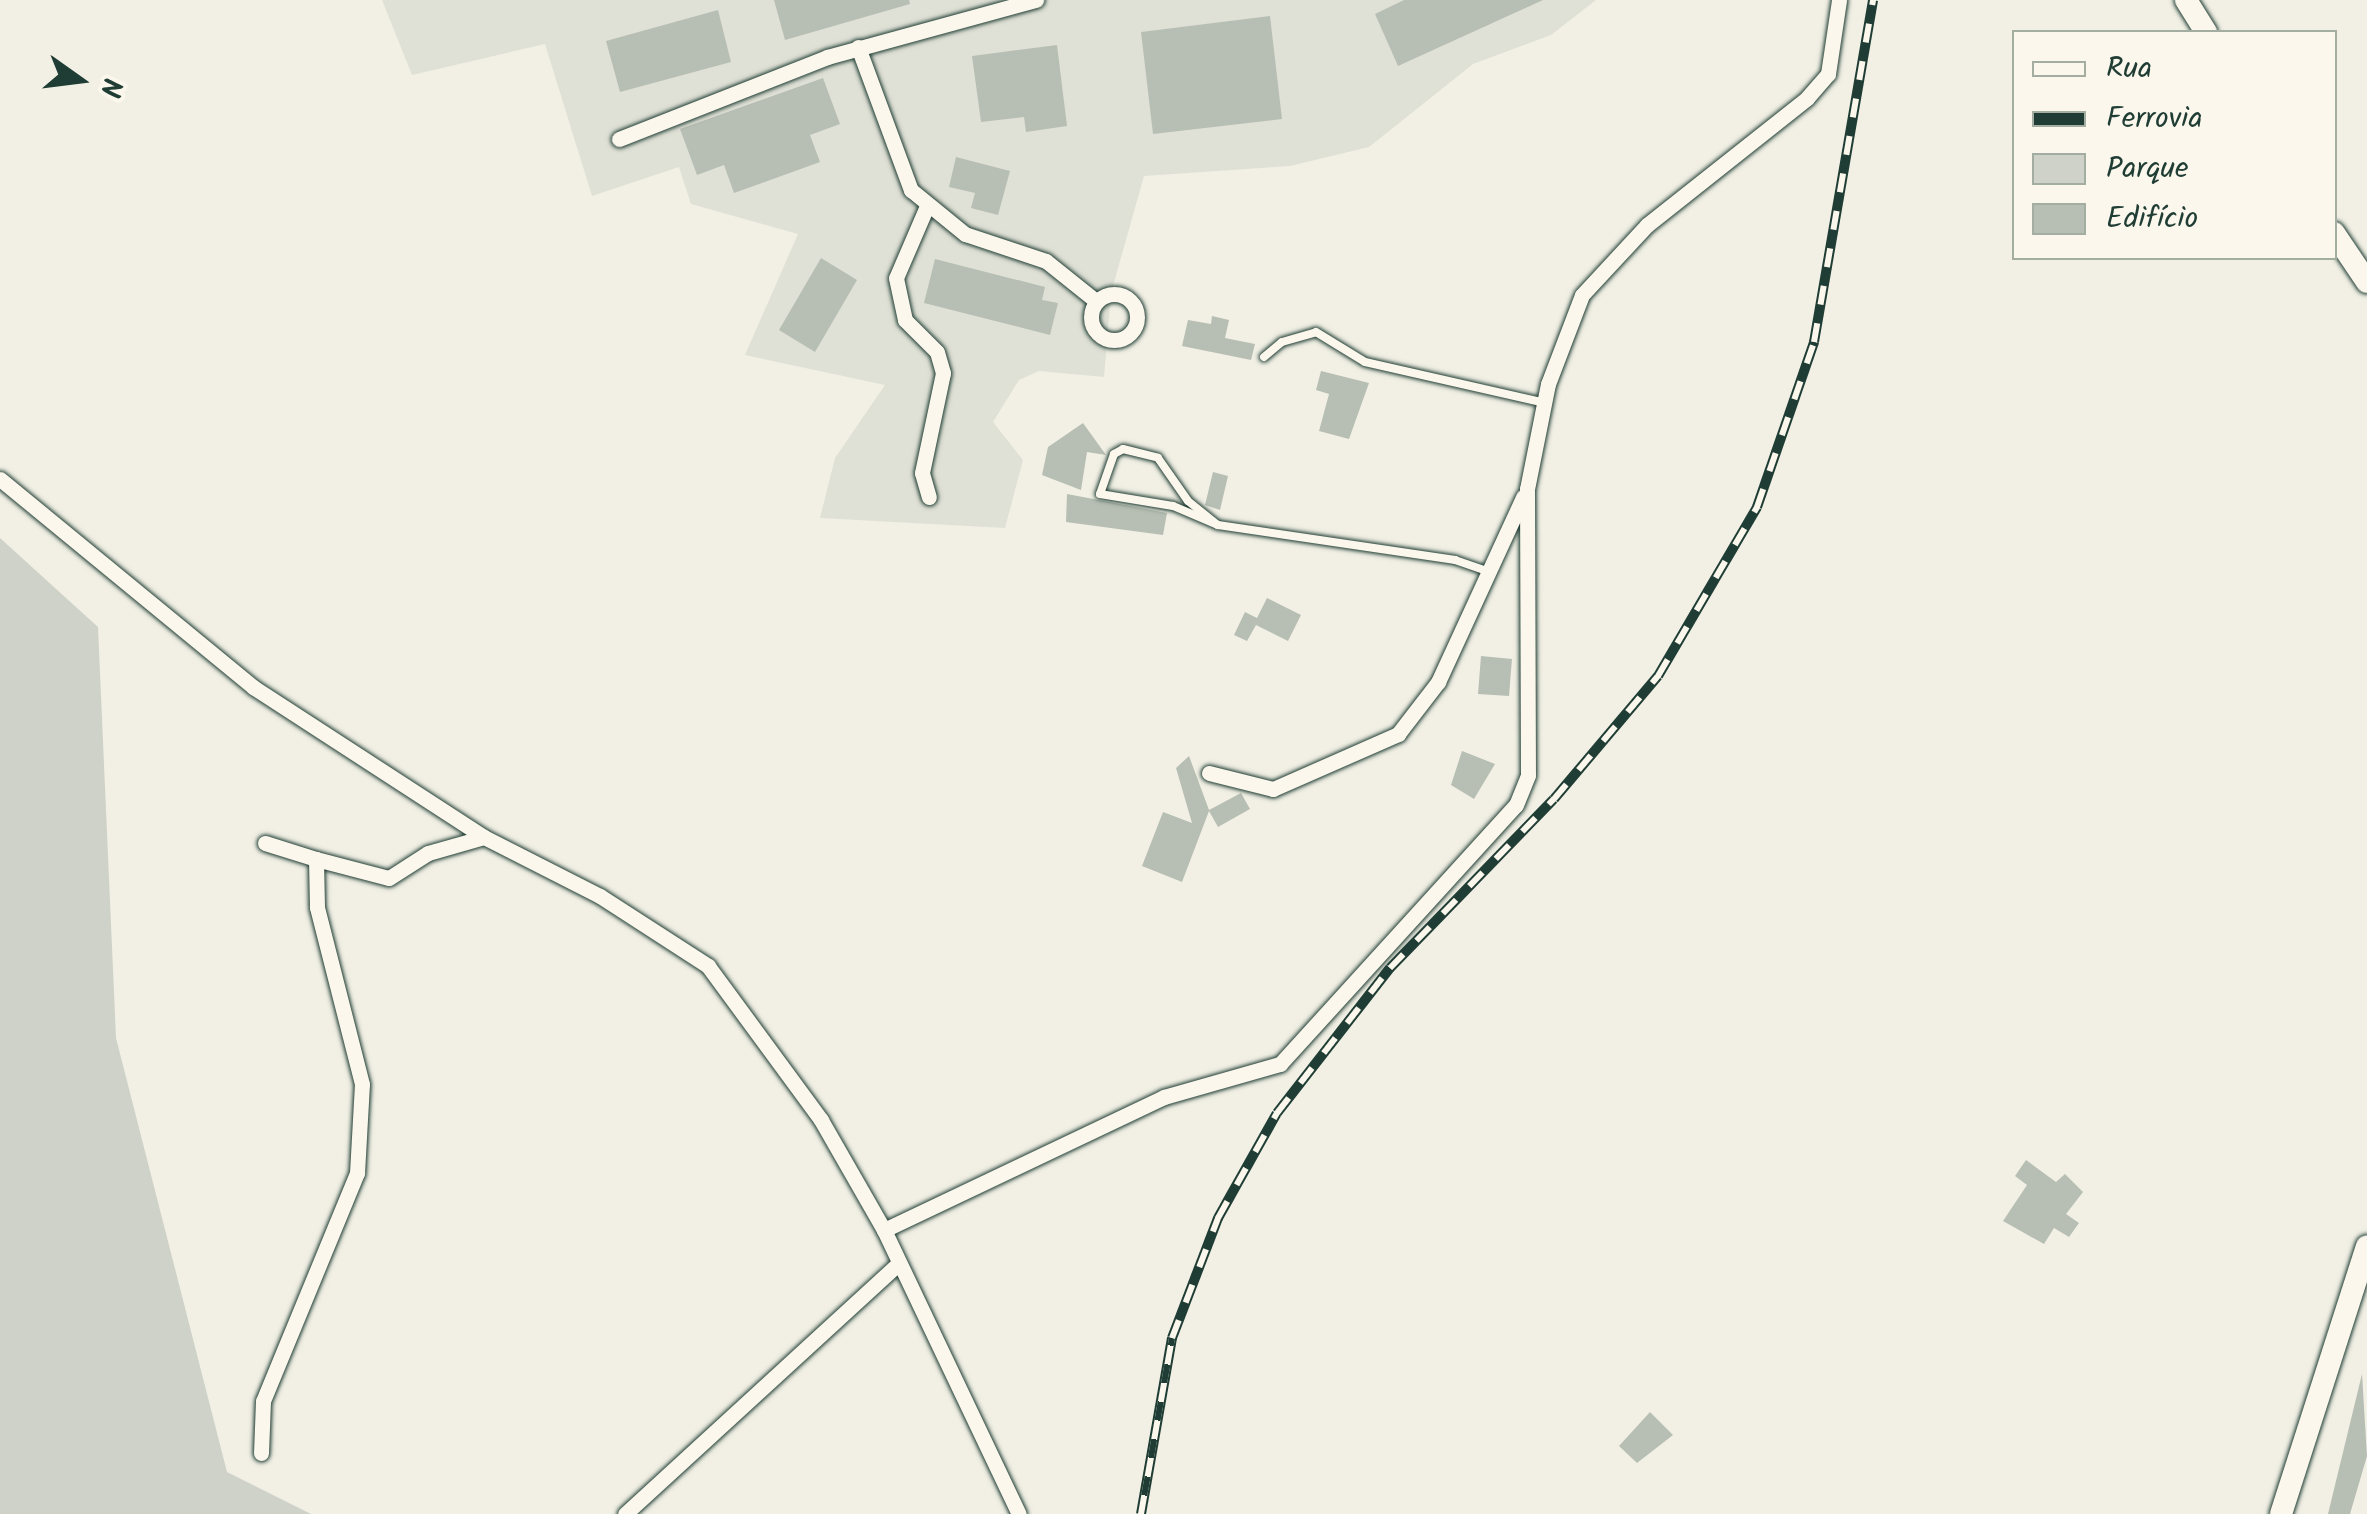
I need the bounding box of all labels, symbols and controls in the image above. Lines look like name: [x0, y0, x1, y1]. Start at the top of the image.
north arrow: [30, 30, 130, 130]
legend: [2012, 30, 2337, 260]
text: Rua: [2106, 45, 2152, 93]
text: N: [86, 73, 134, 101]
text: Ferrovia: [2106, 95, 2203, 143]
text: Parque: [2106, 145, 2188, 193]
text: Edifício: [2106, 195, 2198, 243]

